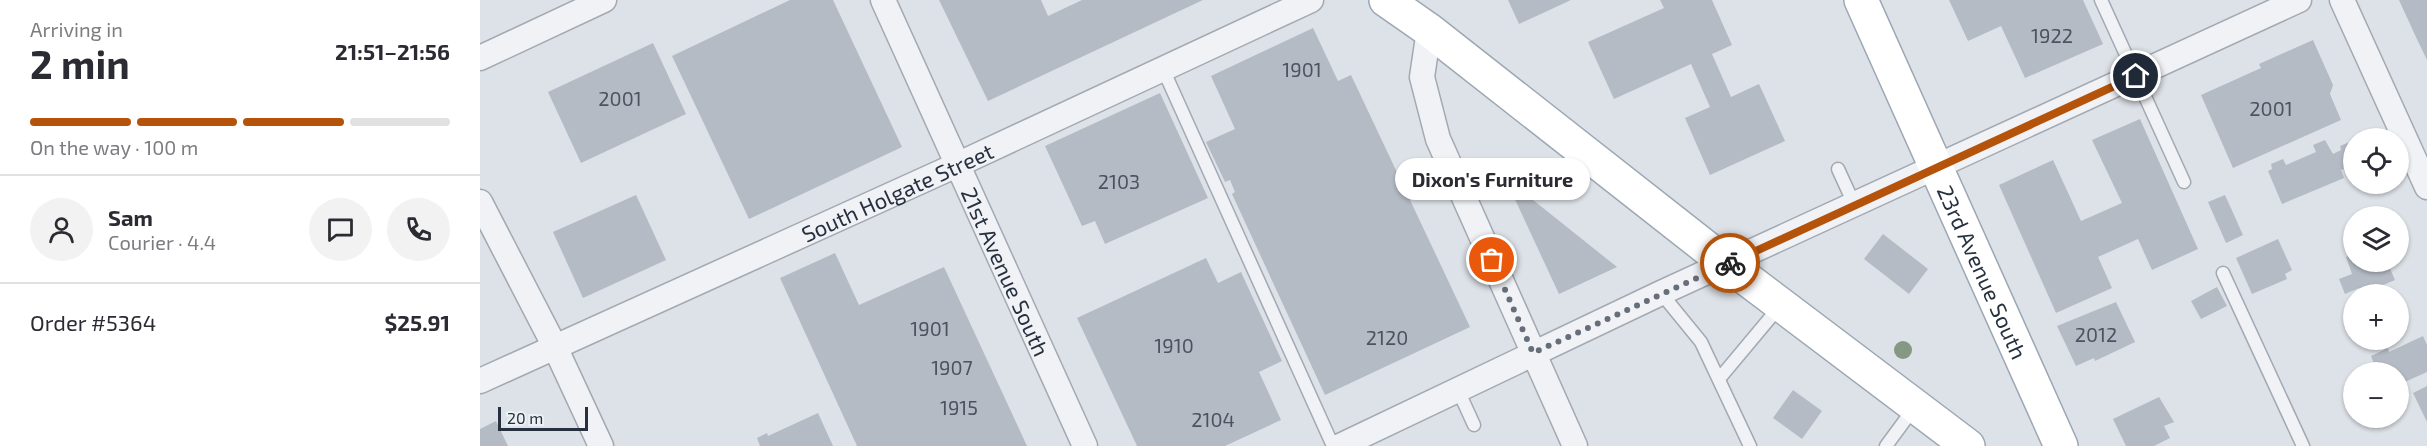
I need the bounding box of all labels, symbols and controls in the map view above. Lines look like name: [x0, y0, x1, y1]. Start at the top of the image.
text: Arriving in: [30, 17, 123, 41]
house number: 1922: [2031, 23, 2073, 47]
text: 21:51–21:56: [335, 38, 450, 64]
text: 2 min: [30, 40, 130, 87]
pin: [2110, 50, 2161, 101]
house number: 1901: [1282, 57, 1322, 81]
icon: home: [2119, 59, 2152, 92]
house number: 2001: [598, 86, 642, 110]
house number: 2001: [2249, 96, 2293, 120]
map controls: [2343, 128, 2409, 428]
button: locate: [2343, 128, 2409, 194]
text: On the way · 100 m: [30, 135, 198, 159]
street label: South Holgate Street: [797, 137, 997, 247]
callout: Dixon's Furniture: [1394, 158, 1590, 200]
text: Dixon's Furniture: [1412, 167, 1573, 191]
house number: 2103: [1098, 169, 1140, 193]
street label: 23rd Avenue South: [1933, 181, 2033, 363]
street label: 21st Avenue South: [956, 183, 1055, 360]
button: person: [30, 198, 93, 261]
button: chat: [309, 198, 372, 261]
button: phone: [387, 198, 450, 261]
text: Sam: [108, 204, 153, 230]
button: layers: [2343, 206, 2409, 272]
text: Courier · 4.4: [108, 230, 216, 254]
courier: [1700, 233, 1760, 293]
pin: [1466, 234, 1517, 285]
icon: bag: [1475, 243, 1508, 276]
icon: bike: [1714, 247, 1747, 280]
button: +: [2343, 284, 2409, 350]
text: Order #5364: [30, 309, 156, 335]
text: $25.91: [384, 309, 450, 335]
house number: 1901: [910, 316, 950, 340]
house number: 2012: [2075, 322, 2117, 346]
house number: 2120: [1366, 325, 1408, 349]
house number: 1910: [1154, 333, 1194, 357]
house number: 1907: [931, 355, 973, 379]
button: −: [2343, 362, 2409, 428]
house number: 1915: [940, 395, 978, 419]
scale bar: [498, 404, 588, 432]
house number: 2104: [1191, 407, 1235, 431]
text: 20 m: [507, 408, 543, 427]

